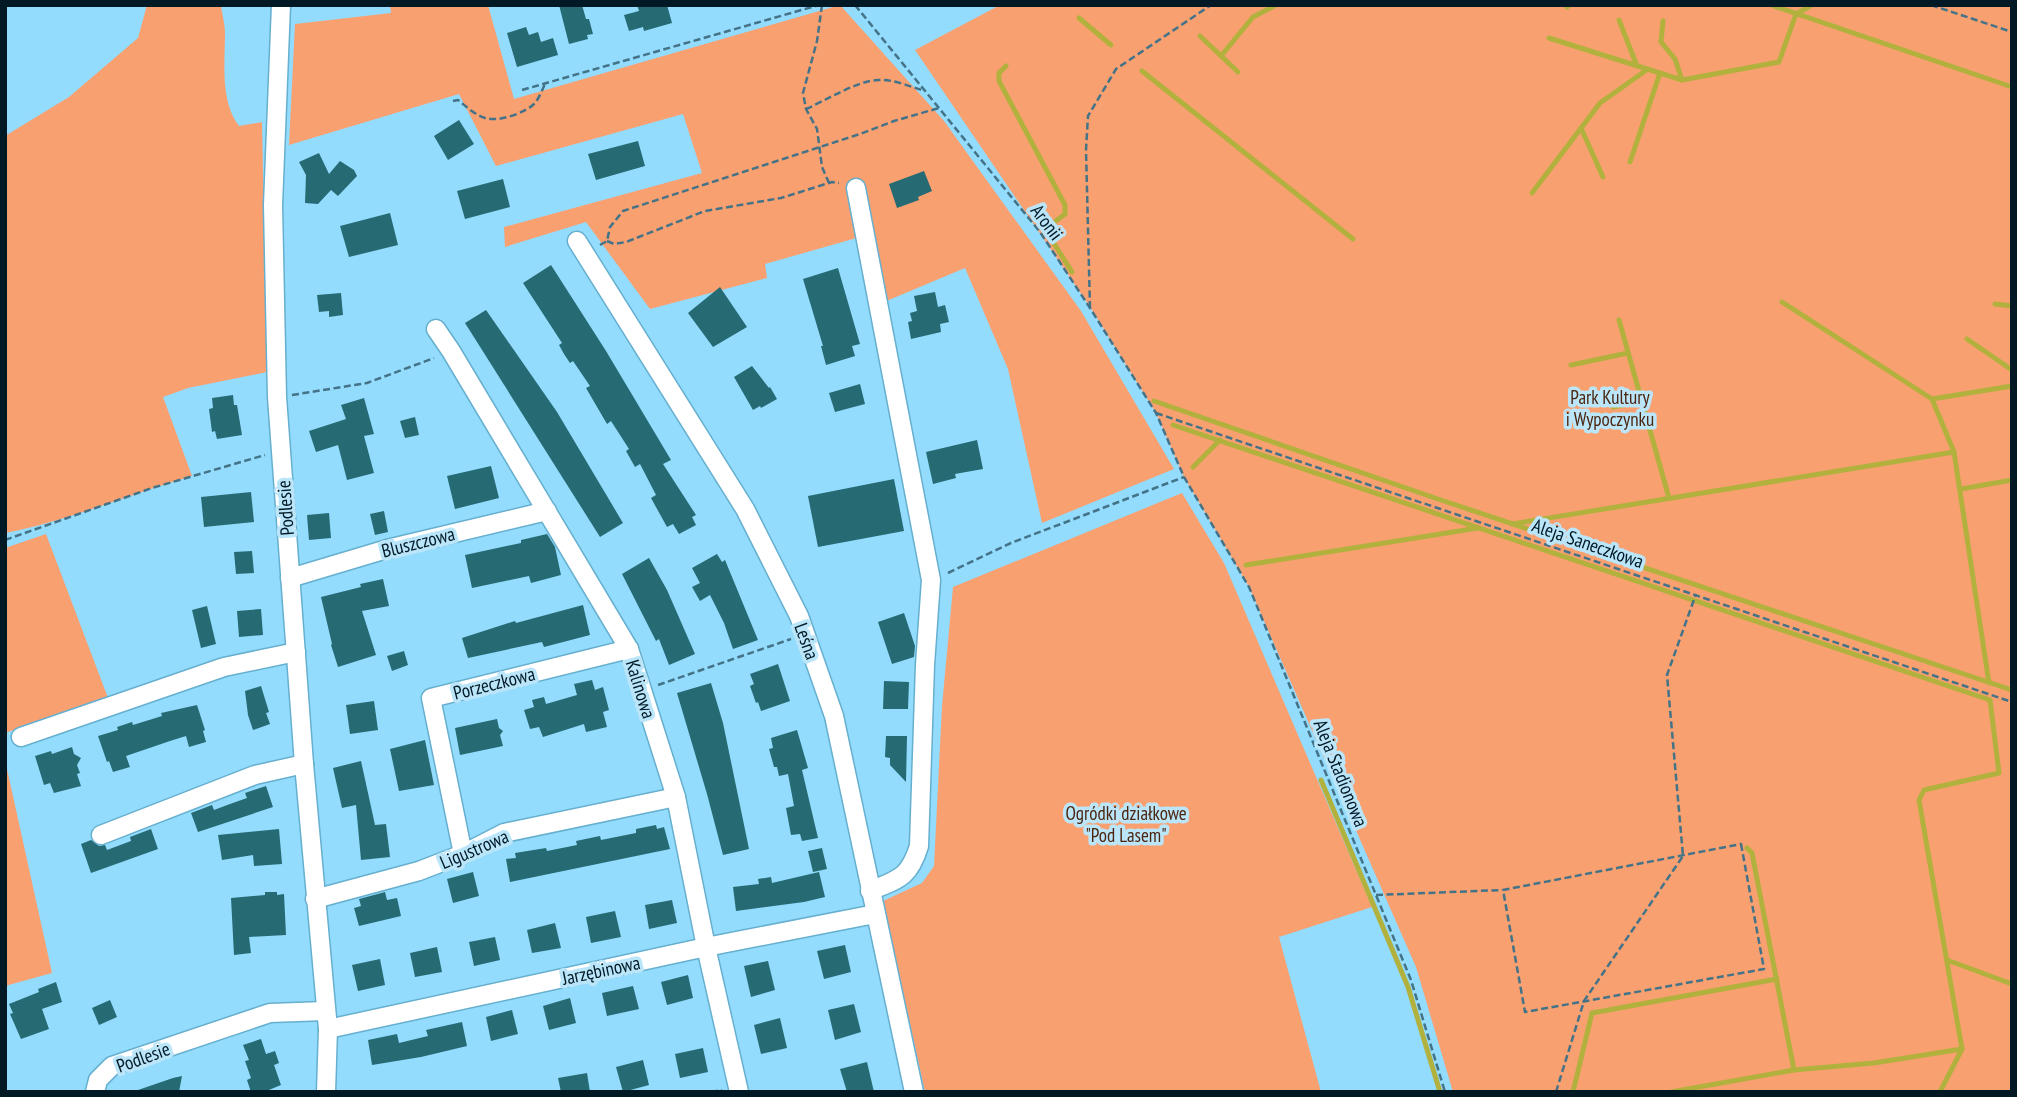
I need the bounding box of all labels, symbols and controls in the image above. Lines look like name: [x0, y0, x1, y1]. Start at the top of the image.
street label: Aronii: [1026, 199, 1068, 245]
park label: Park Kultury i Wypoczynku: [1566, 385, 1654, 431]
street label: Podlesie: [271, 480, 299, 536]
street label: Aleja Saneczkowa: [1529, 513, 1647, 573]
street label: Bluszczowa: [379, 521, 457, 563]
street label: Leśna: [789, 619, 825, 663]
street label: Kalinowa: [621, 657, 661, 721]
street label: Porzeczkowa: [451, 661, 537, 705]
street label: Aleja Stadionowa: [1309, 716, 1373, 830]
park label: Ogródki działkowe "Pod Lasem": [1065, 801, 1187, 847]
street label: Ligustrowa: [436, 824, 512, 874]
street label: Jarzębinowa: [559, 950, 642, 990]
street label: Podlesie: [113, 1036, 173, 1078]

